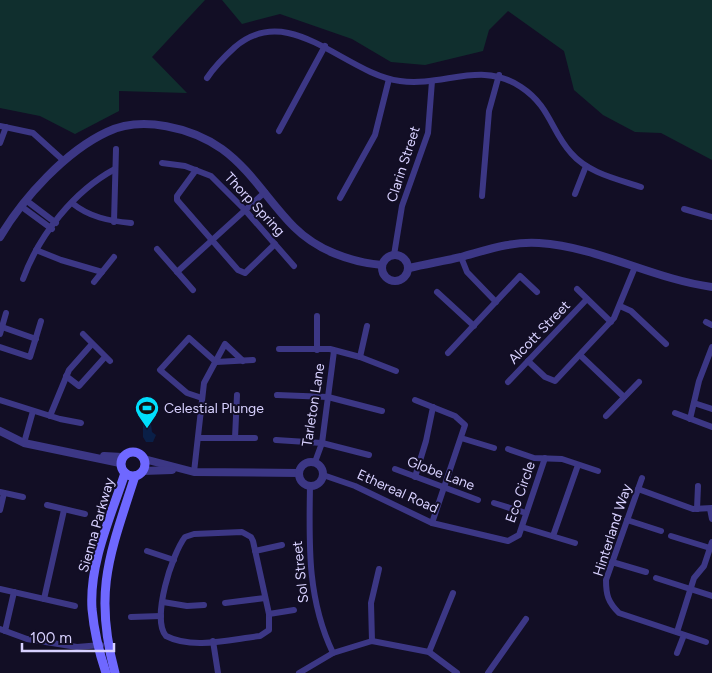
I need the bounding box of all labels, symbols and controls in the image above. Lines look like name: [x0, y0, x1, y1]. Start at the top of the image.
street label: Clarin Street: [383, 124, 424, 204]
street label: Thorp Spring: [221, 169, 288, 240]
street label: Alcott Street: [505, 297, 574, 368]
street label: Tarleton Lane: [299, 362, 329, 448]
sports icon: Celestial Plunge: [134, 395, 160, 429]
place label: Celestial Plunge: [164, 400, 264, 417]
street label: Globe Lane: [405, 453, 477, 494]
street label: Eco Circle: [502, 459, 539, 525]
street label: Ethereal Road: [354, 466, 441, 517]
street label: Sienna Parkway: [75, 475, 118, 574]
street label: Hinterland Way: [590, 481, 636, 579]
street label: Sol Street: [289, 540, 312, 604]
scale bar: [22, 620, 115, 652]
text: 100 m: [30, 629, 72, 647]

